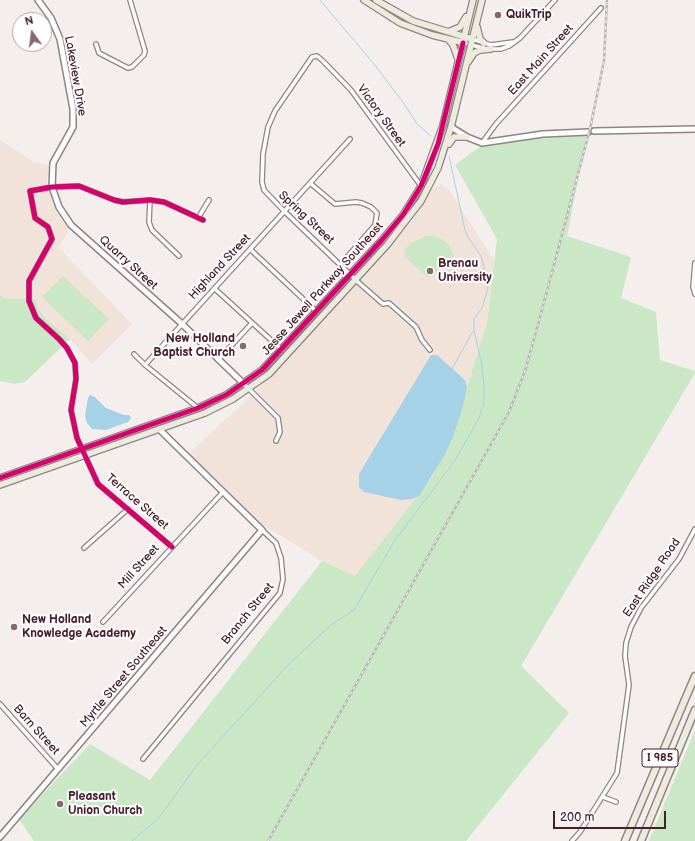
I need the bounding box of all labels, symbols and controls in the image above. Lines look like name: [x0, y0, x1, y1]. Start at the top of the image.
place label: QuikTrip: [506, 8, 552, 22]
marker: QuikTrip: [493, 10, 503, 20]
north arrow: [12, 12, 52, 52]
text: N: [24, 14, 35, 28]
street label: East Main Street: [505, 22, 577, 98]
street label: Lakeview Drive: [61, 35, 89, 117]
street label: Victory Street: [354, 82, 408, 150]
street label: Spring Street: [275, 188, 337, 248]
street label: Jesse Jewell Parkway Southeast: [259, 219, 387, 359]
street label: Highland Street: [186, 231, 254, 303]
street label: Quarry Street: [96, 233, 160, 293]
place label: Brenau University: [438, 257, 492, 285]
marker: Brenau University: [425, 266, 435, 276]
place label: New Holland Baptist Church: [153, 332, 235, 360]
marker: New Holland Baptist Church: [238, 341, 248, 351]
street label: Terrace Street: [103, 471, 171, 533]
street label: East Ridge Road: [620, 536, 684, 620]
street label: Mill Street: [115, 542, 163, 592]
street label: Branch Street: [219, 580, 277, 648]
place label: New Holland Knowledge Academy: [22, 613, 136, 641]
marker: New Holland Knowledge Academy: [9, 622, 19, 632]
street label: Myrtle Street Southeast: [77, 624, 171, 730]
street label: Barn Street: [10, 702, 62, 758]
road number: I 985: [642, 749, 678, 767]
place label: Pleasant Union Church: [68, 790, 142, 818]
marker: Pleasant Union Church: [55, 799, 65, 809]
scale bar: [555, 803, 668, 829]
text: 200 m: [560, 810, 594, 825]

